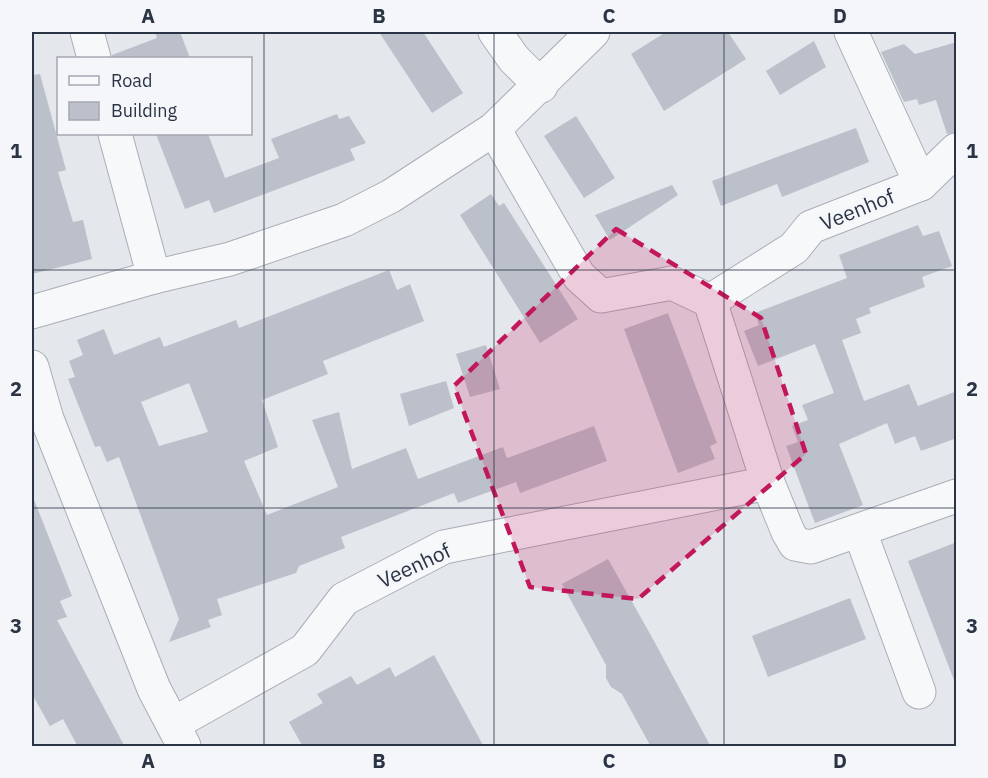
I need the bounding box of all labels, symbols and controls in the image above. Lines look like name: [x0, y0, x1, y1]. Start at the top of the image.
text: A: [141, 2, 155, 29]
text: B: [372, 2, 386, 29]
text: C: [602, 2, 616, 29]
text: D: [833, 2, 847, 29]
legend: [57, 57, 252, 135]
text: Road: [111, 69, 152, 92]
text: Building: [111, 99, 178, 122]
text: 1: [10, 137, 22, 164]
text: 1: [966, 137, 978, 164]
street label: Veenhof: [816, 181, 898, 236]
text: 2: [10, 375, 22, 402]
text: 2: [966, 375, 978, 402]
street label: Veenhof: [373, 536, 455, 594]
text: 3: [10, 612, 22, 639]
text: 3: [966, 612, 978, 639]
text: A: [141, 747, 155, 774]
text: B: [372, 747, 386, 774]
text: C: [602, 747, 616, 774]
text: D: [833, 747, 847, 774]

